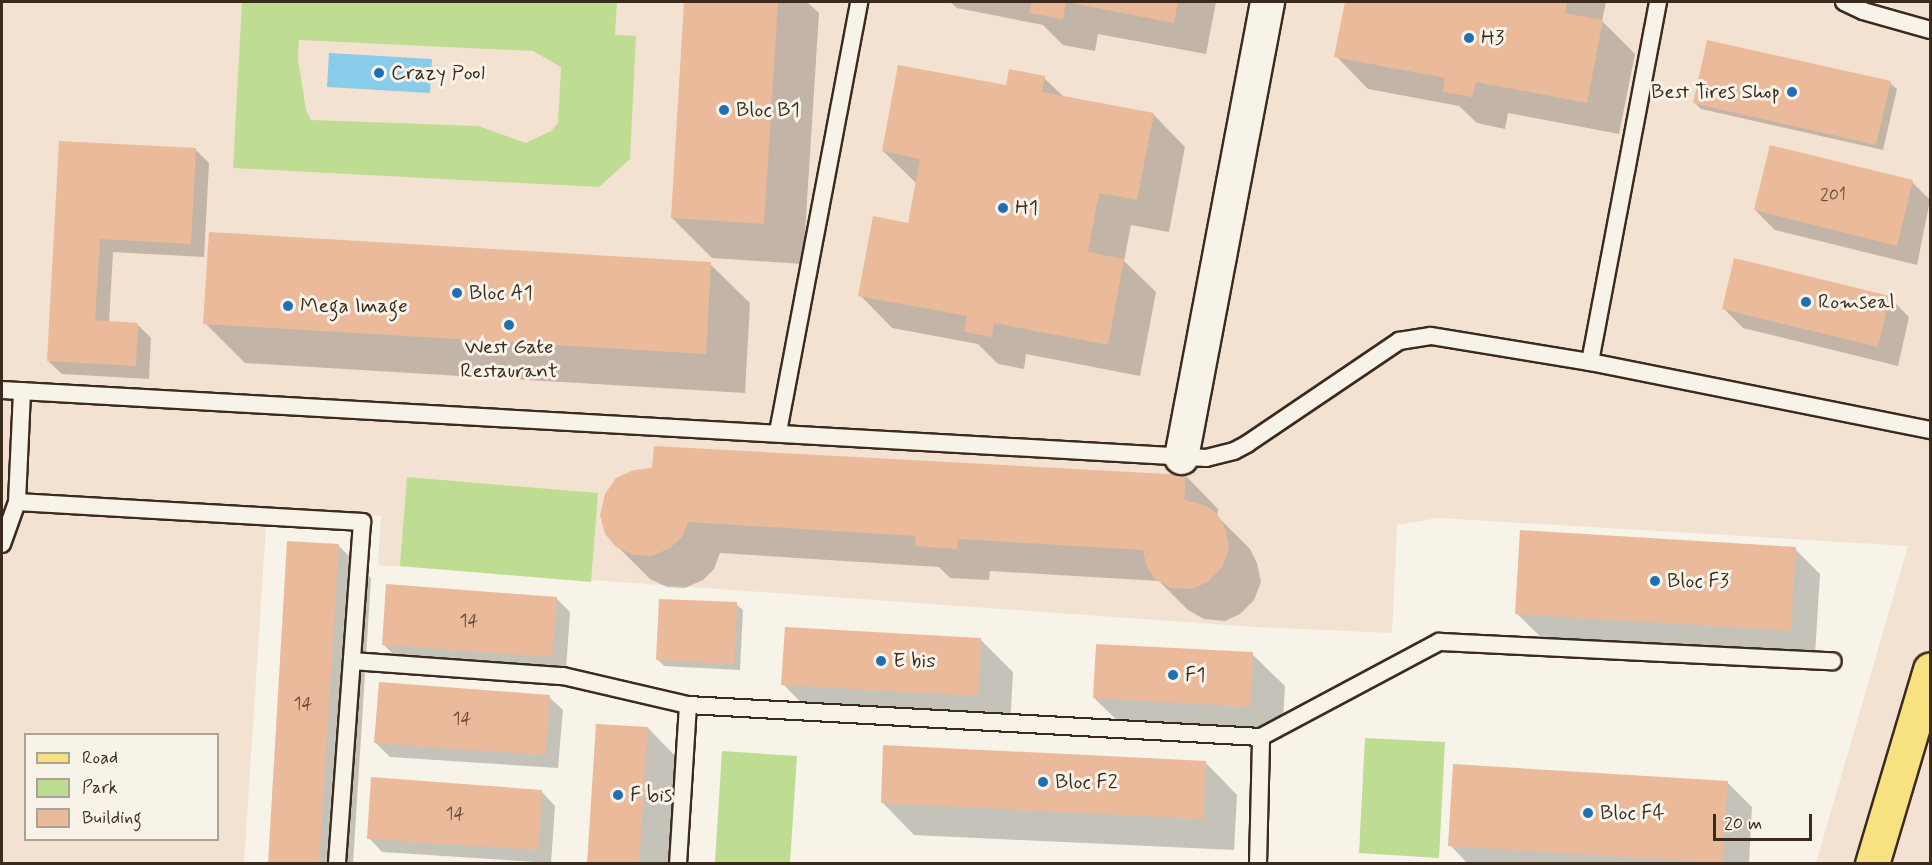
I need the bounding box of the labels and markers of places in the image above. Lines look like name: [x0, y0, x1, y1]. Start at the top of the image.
place label: H3: [1481, 25, 1504, 51]
marker: H3: [1462, 31, 1476, 45]
place label: Crazy Pool: [391, 60, 484, 86]
marker: Crazy Pool: [372, 66, 386, 80]
place label: Best Tires Shop: [1651, 79, 1780, 105]
marker: Best Tires Shop: [1785, 85, 1799, 99]
place label: Bloc B1: [736, 97, 800, 123]
marker: Bloc B1: [717, 103, 731, 117]
place label: H1: [1015, 195, 1038, 221]
marker: H1: [996, 201, 1010, 215]
place label: Bloc A1: [469, 280, 533, 306]
marker: Bloc A1: [450, 286, 464, 300]
place label: Romseal: [1818, 289, 1895, 315]
place label: Mega Image: [300, 293, 412, 319]
marker: Romseal: [1799, 295, 1813, 309]
marker: Mega Image: [281, 299, 295, 313]
marker: West Gate Restaurant: [502, 318, 516, 332]
place label: West Gate Restaurant: [460, 334, 558, 384]
place label: Bloc F3: [1667, 568, 1729, 594]
marker: Bloc F3: [1648, 574, 1662, 588]
place label: E bis: [893, 648, 935, 674]
marker: E bis: [874, 654, 888, 668]
place label: F1: [1185, 662, 1206, 688]
marker: F1: [1166, 668, 1180, 682]
place label: Bloc F2: [1055, 769, 1118, 795]
marker: Bloc F2: [1036, 775, 1050, 789]
place label: F bis: [630, 782, 671, 808]
marker: F bis: [611, 788, 625, 802]
place label: Bloc F4: [1600, 800, 1665, 826]
marker: Bloc F4: [1581, 806, 1595, 820]

